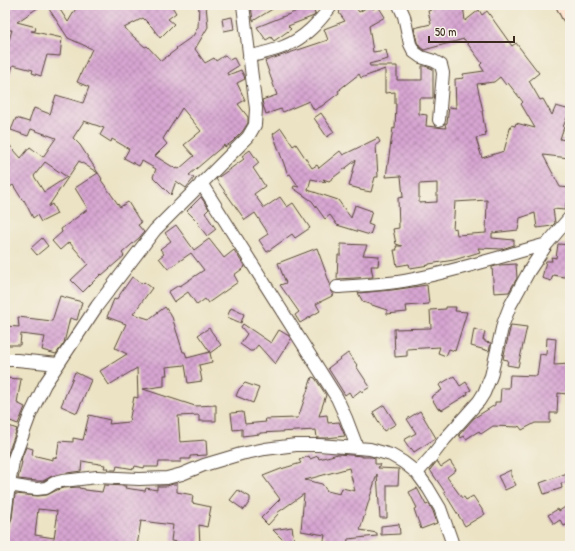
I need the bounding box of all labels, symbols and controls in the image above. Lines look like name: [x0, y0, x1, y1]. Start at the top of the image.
scale bar: [429, 18, 514, 44]
text: 50 m: [435, 23, 456, 40]

